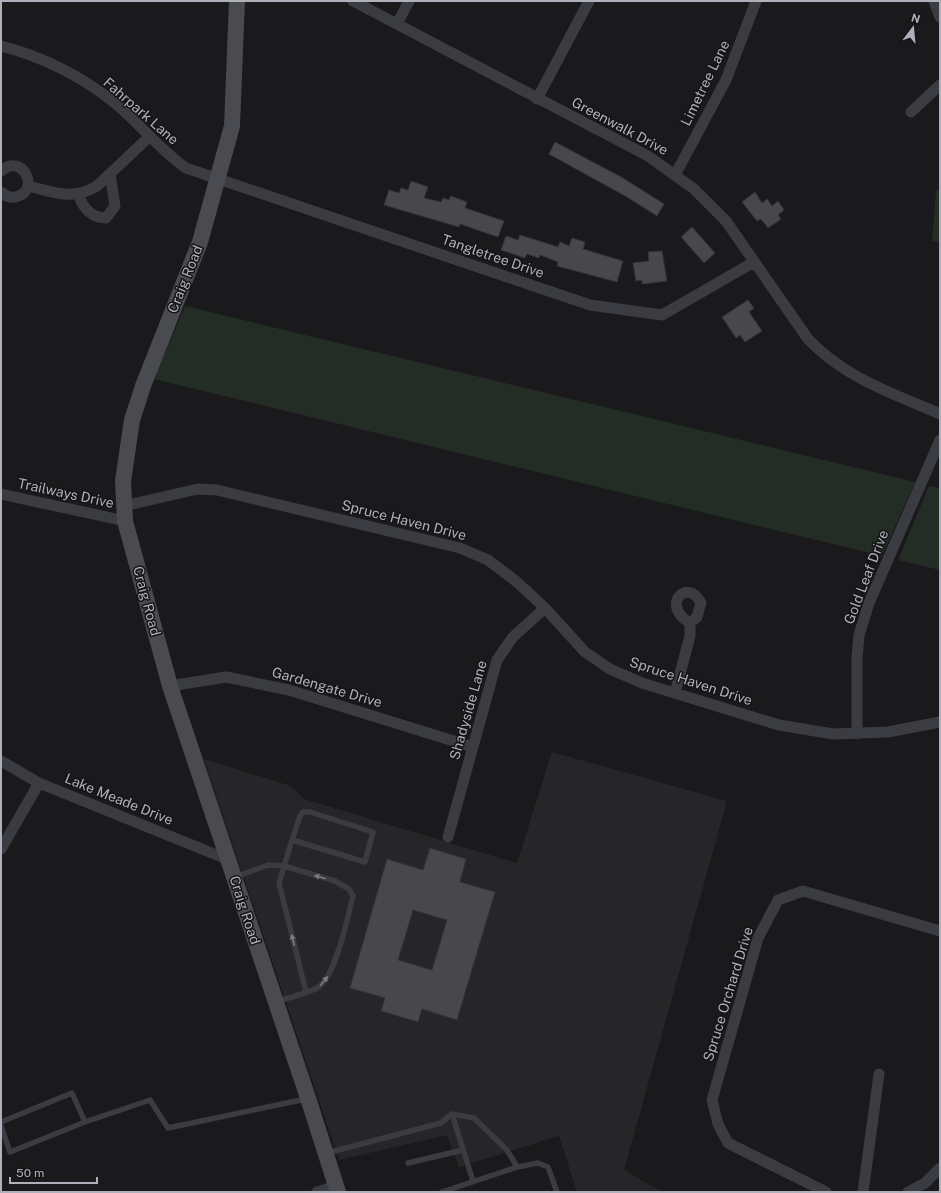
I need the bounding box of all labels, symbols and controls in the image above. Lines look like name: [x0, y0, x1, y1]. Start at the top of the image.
north arrow: [893, 8, 933, 48]
text: N: [910, 11, 922, 25]
street label: Limetree Lane: [677, 38, 733, 128]
street label: Fahrpark Lane: [100, 74, 182, 148]
street label: Greenwalk Drive: [569, 94, 671, 158]
street label: Tangletree Drive: [440, 231, 546, 281]
street label: Craig Road: [164, 243, 206, 315]
street label: Trailways Drive: [16, 475, 116, 511]
street label: Spruce Haven Drive: [340, 497, 468, 543]
street label: Gold Leaf Drive: [841, 528, 891, 626]
street label: Craig Road: [130, 564, 164, 638]
street label: Spruce Haven Drive: [628, 654, 754, 708]
street label: Shadyside Lane: [446, 658, 490, 762]
street label: Gardengate Drive: [270, 664, 384, 710]
street label: Lake Meade Drive: [63, 770, 176, 828]
street label: Craig Road: [226, 874, 264, 946]
one-way arrow: [314, 874, 326, 880]
street label: Spruce Orchard Drive: [700, 925, 756, 1063]
one-way arrow: [290, 934, 296, 946]
one-way arrow: [319, 976, 328, 987]
scale bar: [10, 1159, 97, 1185]
text: 50 m: [16, 1166, 44, 1180]

